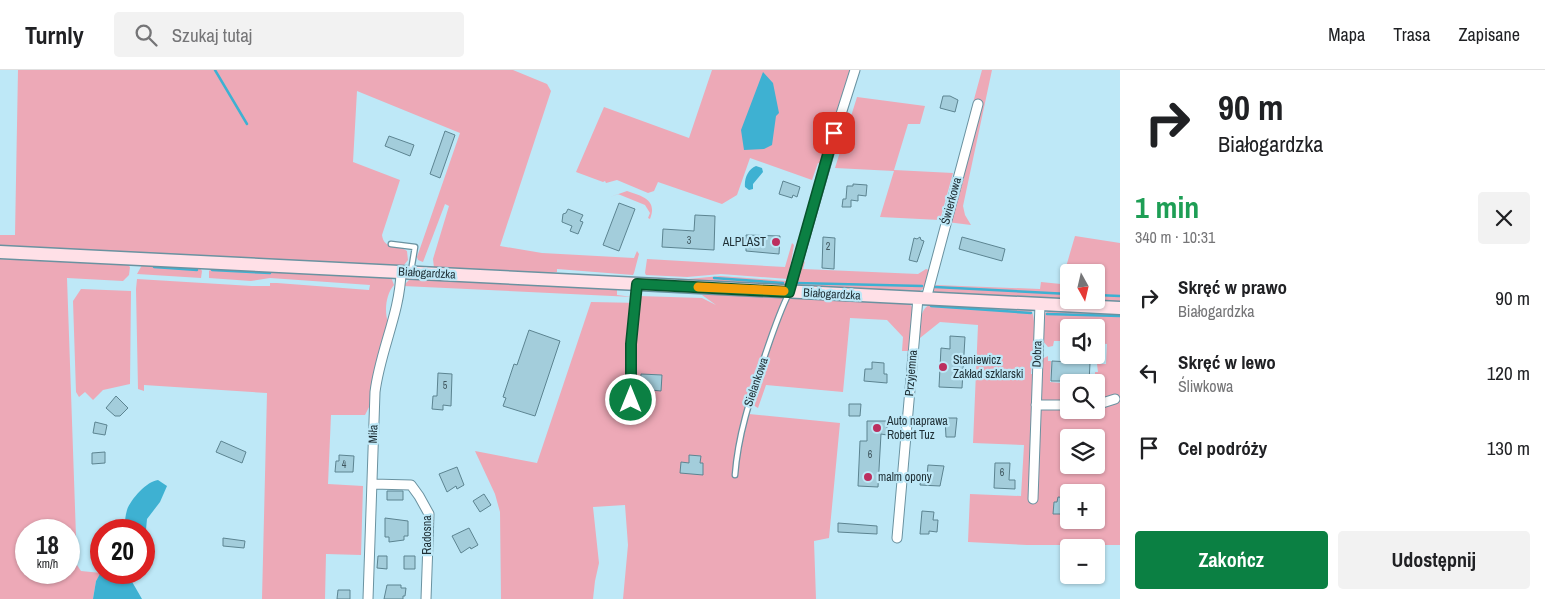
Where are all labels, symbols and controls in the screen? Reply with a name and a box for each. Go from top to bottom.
search box [114,12,464,57]
text: Turnly [25,19,84,51]
icon: search [132,21,160,49]
text: Szukaj tutaj [172,22,252,48]
text: Mapa [1328,22,1365,47]
text: Trasa [1393,22,1430,47]
text: Zapisane [1458,22,1520,47]
text: 90 m [1218,84,1283,131]
icon: right [1135,90,1200,155]
pin [813,112,855,154]
icon: arrive [820,119,848,147]
text: Białogardzka [1218,129,1323,159]
street label: Świerkowa [937,175,965,226]
text: 1 min [1135,187,1199,227]
button: close [1478,192,1530,244]
text: 340 m · 10:31 [1135,226,1215,248]
house number: 3 [687,234,692,247]
place label: ALPLAST [722,234,766,250]
marker: ALPLAST [770,236,782,248]
house number: 2 [826,240,831,253]
street label: Białogardzka [398,264,457,283]
north arrow [1060,264,1105,309]
map controls [1060,264,1105,584]
text: Skręć w prawo [1178,274,1287,300]
icon: right [1135,284,1163,312]
street label: Białogardzka [803,285,862,304]
text: 90 m [1495,285,1530,311]
text: Białogardzka [1178,300,1255,322]
button: sound [1060,319,1105,364]
street label: Dobra [1029,340,1045,368]
street label: Przyjemna [901,349,921,397]
text: Skręć w lewo [1178,349,1276,375]
place label: Staniewicz Zakład szklarski [953,352,1024,382]
street label: Sielankowa [740,355,772,409]
icon: left [1135,359,1163,387]
text: 120 m [1487,360,1530,386]
marker: Staniewicz Zakład szklarski [937,361,949,373]
position arrow [604,373,656,425]
button: search [1060,374,1105,419]
text: Śliwkowa [1178,375,1233,397]
house number: 5 [443,379,448,392]
place label: Auto naprawa Robert Tuz [886,413,948,443]
marker: Auto naprawa Robert Tuz [871,422,883,434]
street label: Miła [365,424,381,444]
button: layers [1060,429,1105,474]
icon: arrive [1135,434,1163,462]
text: Cel podróży [1178,435,1267,461]
text: 130 m [1487,435,1530,461]
house number: 6 [868,448,873,461]
house number: 4 [342,458,347,471]
house number: 6 [1000,466,1005,479]
place label: malm opony [878,469,932,485]
marker: malm opony [862,471,874,483]
button: + [1060,484,1105,529]
street label: Radosna [419,515,435,555]
speed limit sign: 20 [90,519,155,584]
text: 18 [36,528,59,562]
button: Zakończ [1135,531,1328,589]
button: Udostępnij [1338,531,1530,589]
button: − [1060,539,1105,584]
text: km/h [37,556,58,572]

